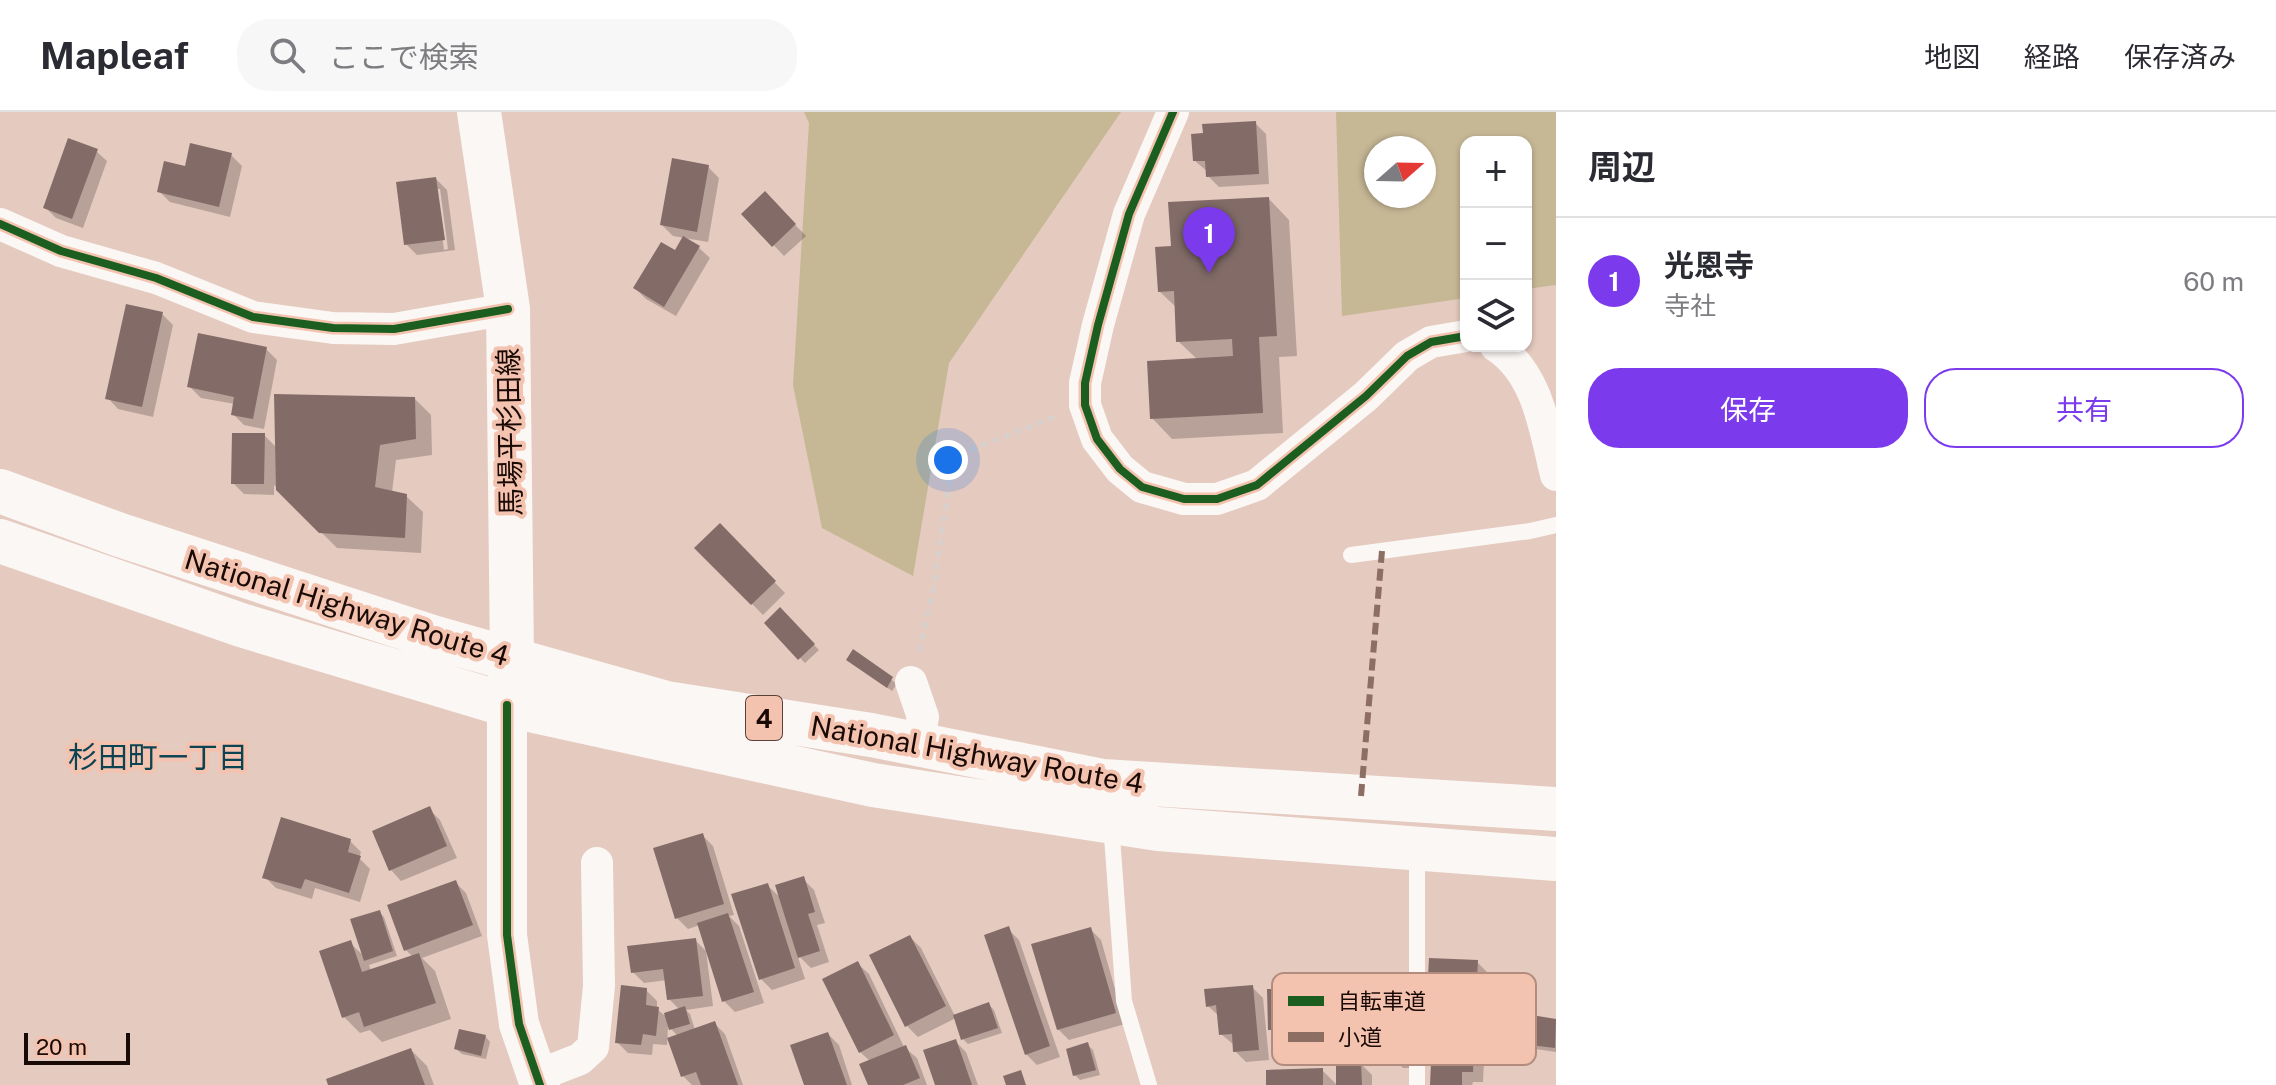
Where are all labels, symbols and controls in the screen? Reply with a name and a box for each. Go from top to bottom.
search box [237,19,797,91]
text: Mapleaf [40,33,189,78]
icon: search [265,33,309,77]
text: ここで検索 [329,39,479,75]
text: 地図 [1924,40,1980,73]
text: 経路 [2024,40,2080,73]
text: 保存済み [2124,40,2236,73]
north arrow [1364,136,1436,208]
map controls [1460,136,1532,352]
button: + [1460,136,1532,208]
text: 周辺 [1588,147,1656,187]
pin: 1 [1183,207,1235,273]
button: − [1460,208,1532,280]
text: 光恩寺 [1664,247,1754,283]
text: 1 [1608,266,1620,297]
text: 60 m [2183,266,2244,297]
button: layers [1460,280,1532,352]
text: 寺社 [1664,290,1716,321]
street label: 馬場平杉田線 [491,348,527,516]
button: 保存 [1588,368,1908,448]
button: 共有 [1924,368,2244,448]
your location [928,440,968,480]
street label: National Highway Route 4 [181,542,513,672]
road number: 4 [746,696,782,740]
street label: National Highway Route 4 [808,708,1146,800]
district label: 杉田町一丁目 [68,739,248,775]
legend [1272,973,1536,1065]
text: 自転車道 [1338,988,1426,1014]
text: 小道 [1338,1024,1382,1050]
scale bar [24,1029,130,1065]
text: 20 m [36,1034,87,1060]

